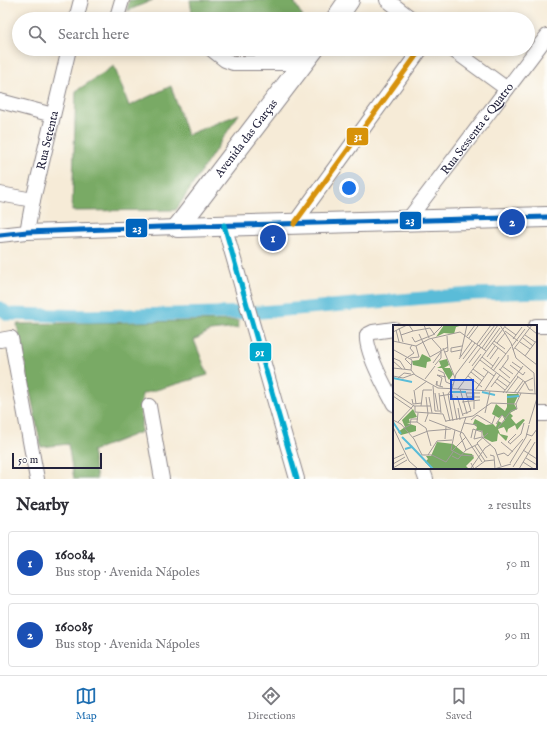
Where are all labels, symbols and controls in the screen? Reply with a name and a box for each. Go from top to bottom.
search box [12,12,535,56]
icon: search [26,23,48,45]
text: Search here [58,25,129,44]
street label: Rua Sessenta e Quatro [437,79,517,177]
street label: Avenida das Garças [211,96,281,181]
street label: Rua Setenta [33,108,62,171]
line badge: 31 [346,127,369,146]
text: 31 [354,130,362,144]
your location [339,178,359,198]
pin: 2 [499,207,525,237]
line badge: 23 [399,211,422,230]
text: 23 [405,214,415,228]
line badge: 23 [125,218,148,238]
text: 23 [132,222,142,236]
pin: 1 [260,223,286,253]
inset map [393,325,537,469]
line badge: 91 [249,342,272,362]
text: 91 [255,346,264,360]
scale bar [12,451,102,470]
text: 50 m [18,453,38,467]
text: Nearby [16,495,69,516]
text: 2 results [487,497,531,514]
text: 160084 [55,545,95,564]
text: 1 [28,555,32,572]
text: 50 m [506,555,530,572]
text: Bus stop · Avenida Nápoles [55,564,200,581]
text: 160085 [55,617,93,636]
text: 2 [27,627,33,644]
text: 90 m [505,627,530,644]
text: Bus stop · Avenida Nápoles [55,636,200,653]
tab: Map [75,685,97,723]
tab: Directions [248,685,295,723]
tab: Saved [446,685,472,723]

